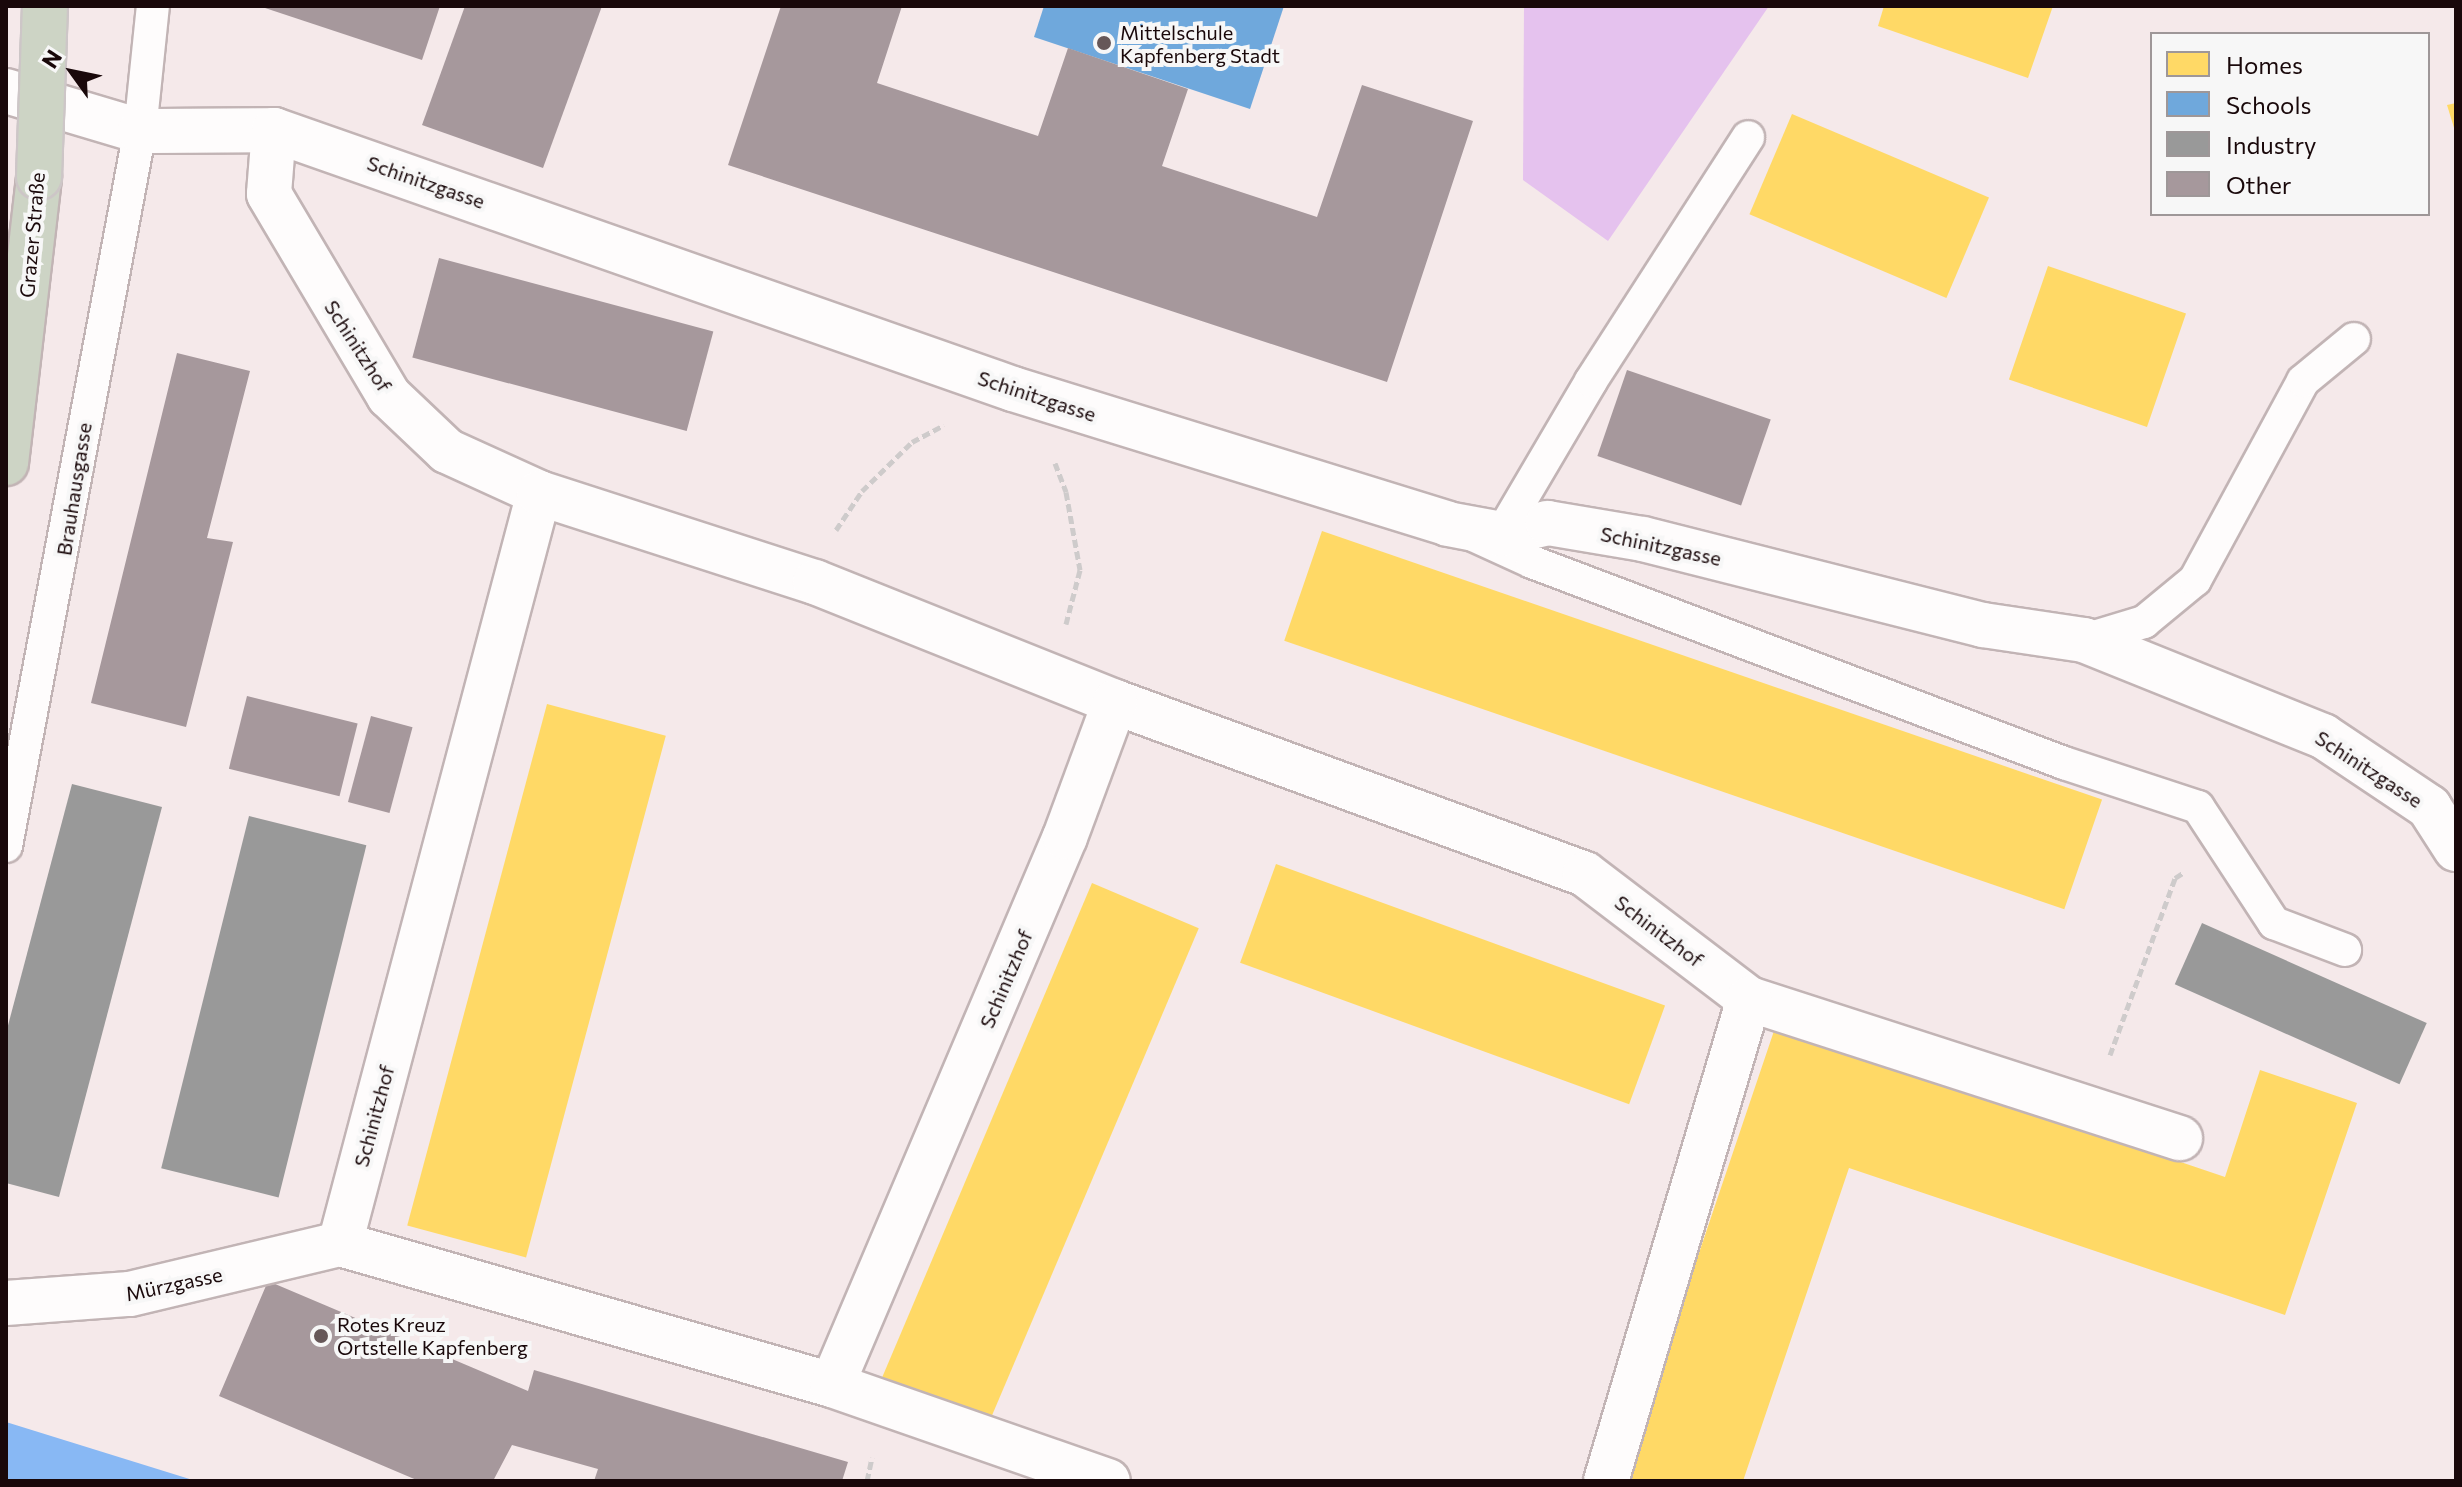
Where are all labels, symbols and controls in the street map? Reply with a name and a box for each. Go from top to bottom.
place label: Mittelschule Kapfenberg Stadt [1120,20,1280,67]
north arrow [32,32,112,112]
legend [2150,32,2430,216]
marker: Mittelschule Kapfenberg Stadt [1095,34,1113,52]
text: N [36,44,67,73]
text: Homes [2226,50,2303,79]
text: Schools [2226,90,2311,119]
text: Industry [2226,130,2316,159]
street label: Schinitzgasse [364,151,488,213]
text: Other [2226,170,2291,199]
street label: Grazer Straße [15,171,49,299]
street label: Schinitzhof [320,296,396,396]
street label: Schinitzgasse [975,366,1099,426]
street label: Brauhausgasse [52,421,96,557]
street label: Schinitzgasse [1598,521,1724,571]
street label: Schinitzgasse [2311,725,2427,813]
street label: Schinitzhof [1610,890,1708,972]
street label: Schinitzhof [975,926,1037,1032]
street label: Schinitzhof [349,1063,399,1169]
street label: Mürzgasse [124,1262,224,1306]
place label: Rotes Kreuz Ortstelle Kapfenberg [337,1312,528,1359]
marker: Rotes Kreuz Ortstelle Kapfenberg [312,1327,330,1345]

